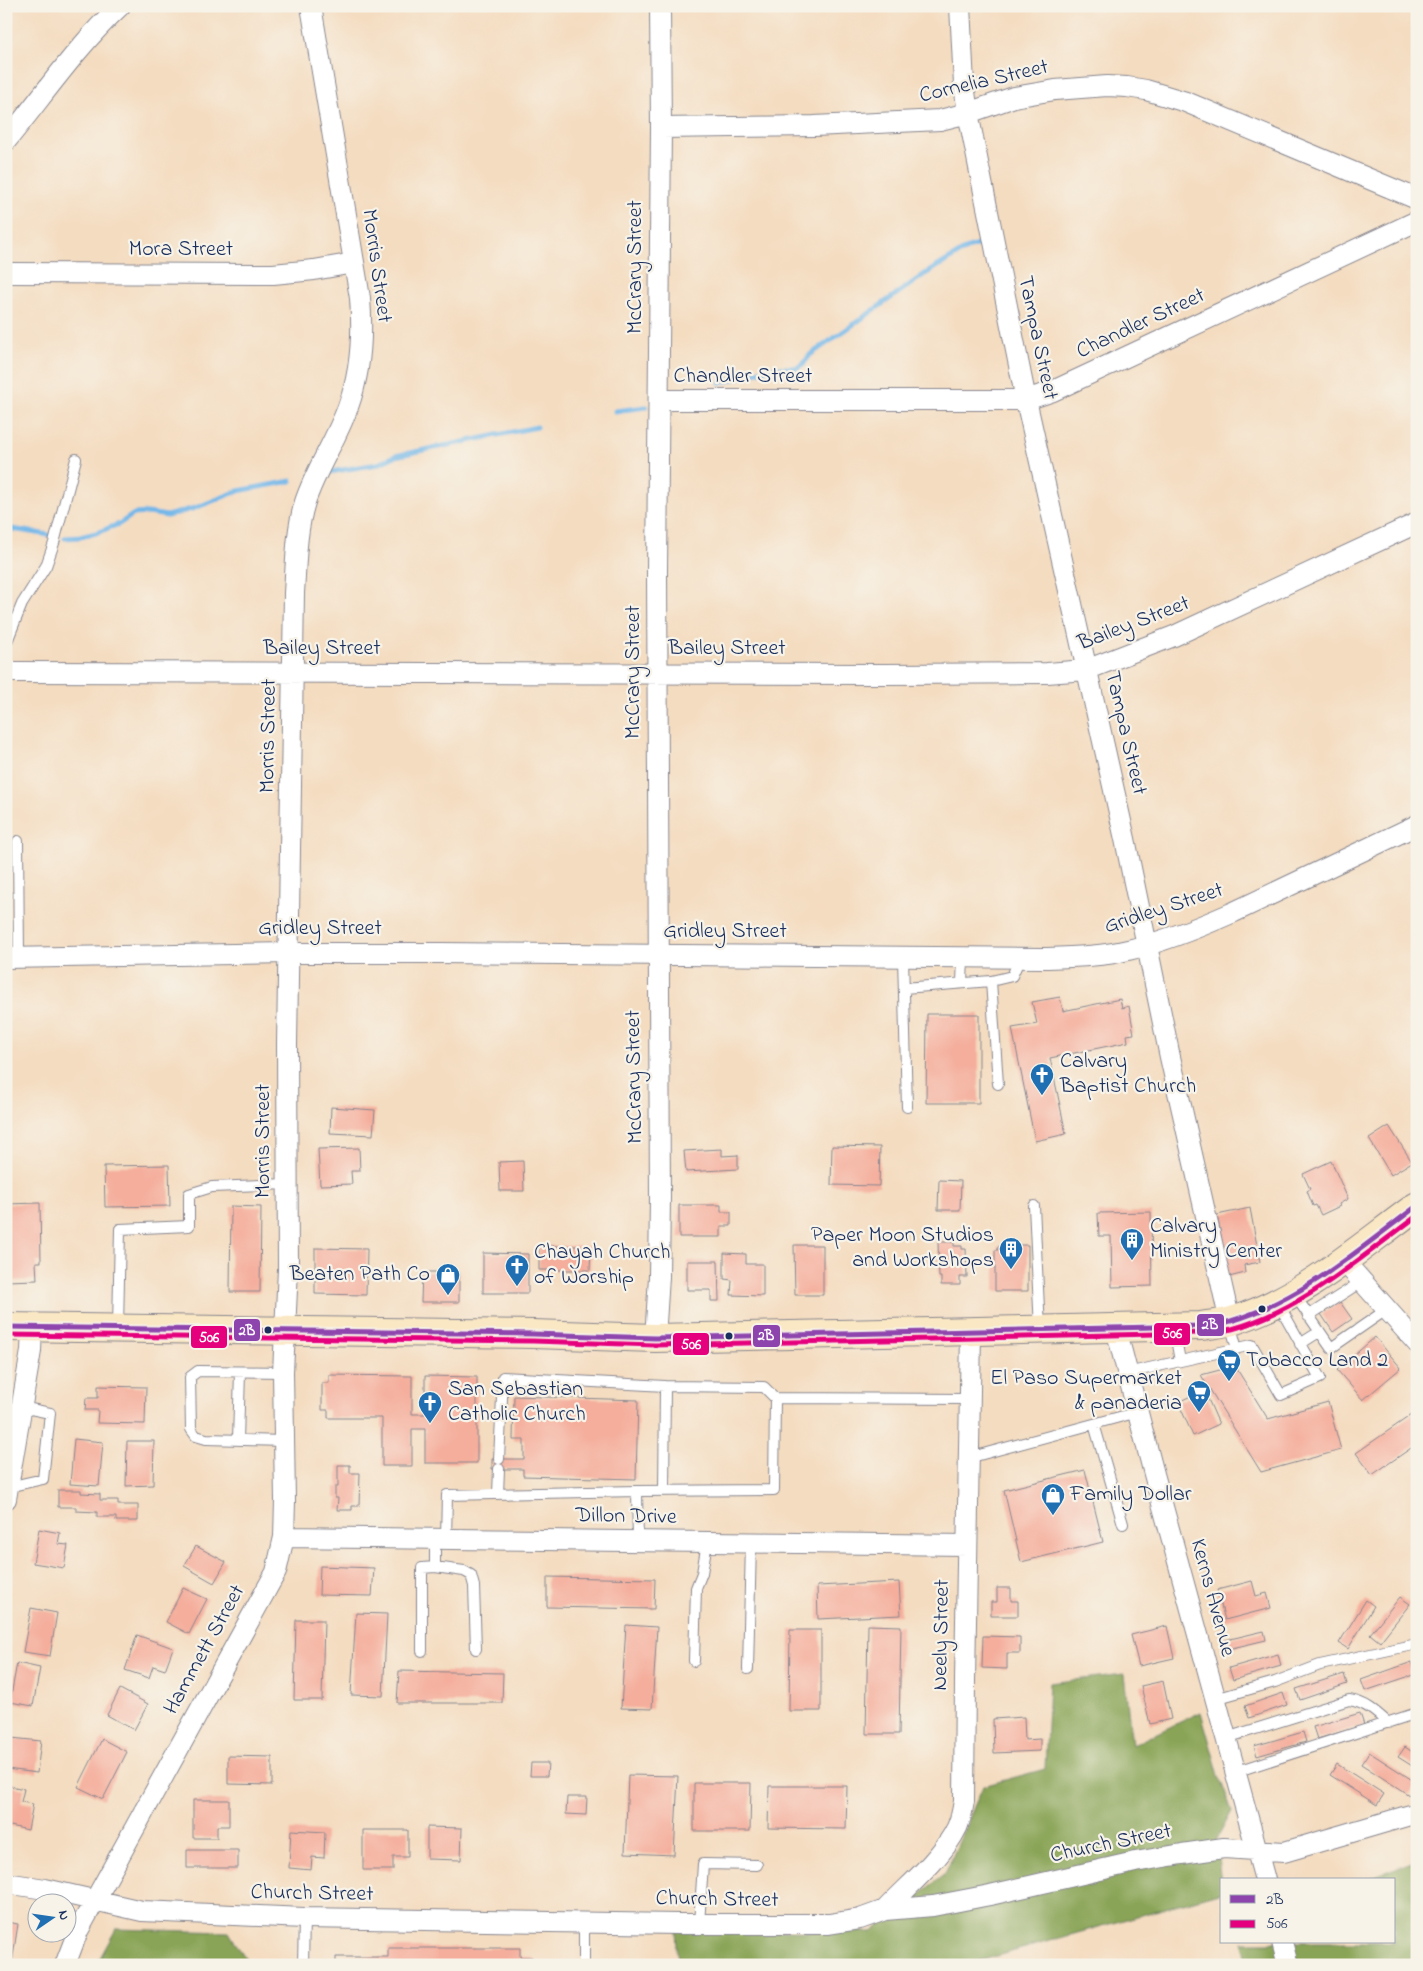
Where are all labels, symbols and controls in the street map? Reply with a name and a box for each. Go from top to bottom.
street label: Cornelia Street [916,51,1052,112]
street label: McCrary Street [620,199,653,334]
street label: Morris Street [352,207,400,326]
street label: Mora Street [129,234,234,266]
street label: Tampa Street [1008,273,1066,404]
street label: Chandler Street [1071,280,1211,368]
street label: Chandler Street [674,361,813,393]
street label: Bailey Street [1073,588,1195,661]
street label: McCrary Street [618,604,651,739]
street label: Bailey Street [262,633,381,666]
street label: Bailey Street [667,633,786,666]
street label: Tampa Street [1095,668,1155,799]
street label: Morris Street [252,678,286,794]
street label: Gridley Street [1100,874,1229,944]
street label: Gridley Street [258,913,382,946]
street label: Gridley Street [663,916,787,949]
street label: McCrary Street [618,1009,653,1144]
place label: Calvary Baptist Church [1059,1046,1196,1103]
church icon: Calvary Baptist Church [1029,1062,1055,1096]
street label: Morris Street [248,1083,280,1198]
place label: Calvary Ministry Center [1150,1211,1282,1269]
place label: Paper Moon Studios and Workshops [811,1220,994,1277]
building icon: Calvary Ministry Center [1119,1227,1145,1261]
building icon: Paper Moon Studios and Workshops [998,1236,1024,1270]
place label: Chayah Church of Worship [534,1237,671,1294]
church icon: Chayah Church of Worship [504,1253,530,1287]
place label: Beaten Path Co [289,1259,430,1291]
shop icon: Beaten Path Co [435,1262,461,1296]
unlabelled marker [1257,1304,1267,1314]
line badge: 2B [1196,1313,1225,1337]
text: 2B [1201,1315,1219,1336]
line badge: 2B [233,1318,261,1342]
text: 2B [238,1321,256,1342]
line badge: 506 [1153,1322,1191,1346]
line badge: 2B [752,1324,781,1348]
text: 506 [1162,1324,1183,1345]
line badge: 506 [190,1325,228,1349]
unlabelled marker [263,1325,273,1335]
text: 2B [757,1326,775,1347]
text: 506 [199,1328,220,1349]
unlabelled marker [724,1331,734,1341]
line badge: 506 [672,1332,710,1356]
text: 506 [681,1335,702,1356]
place label: Tobacco Land 2 [1246,1345,1388,1377]
supermarket icon: Tobacco Land 2 [1216,1348,1242,1382]
place label: El Paso Supermarket & panaderia [990,1363,1183,1420]
place label: San Sebastian Catholic Church [448,1374,586,1431]
supermarket icon: El Paso Supermarket & panaderia [1186,1379,1212,1413]
church icon: San Sebastian Catholic Church [417,1390,443,1424]
place label: Family Dollar [1069,1479,1192,1512]
shop icon: Family Dollar [1040,1482,1066,1516]
street label: Dillon Drive [574,1500,677,1534]
street label: Kerns Avenue [1181,1536,1243,1661]
street label: Neely Street [925,1578,960,1691]
street label: Hammett Street [156,1579,254,1721]
street label: Church Street [1048,1815,1175,1872]
street label: Church Street [250,1877,374,1911]
legend [1220,1878,1396,1944]
street label: Church Street [655,1883,779,1917]
text: 2B [1266,1889,1284,1911]
north arrow [28,1894,78,1944]
text: N [52,1908,74,1922]
text: 506 [1266,1913,1288,1935]

